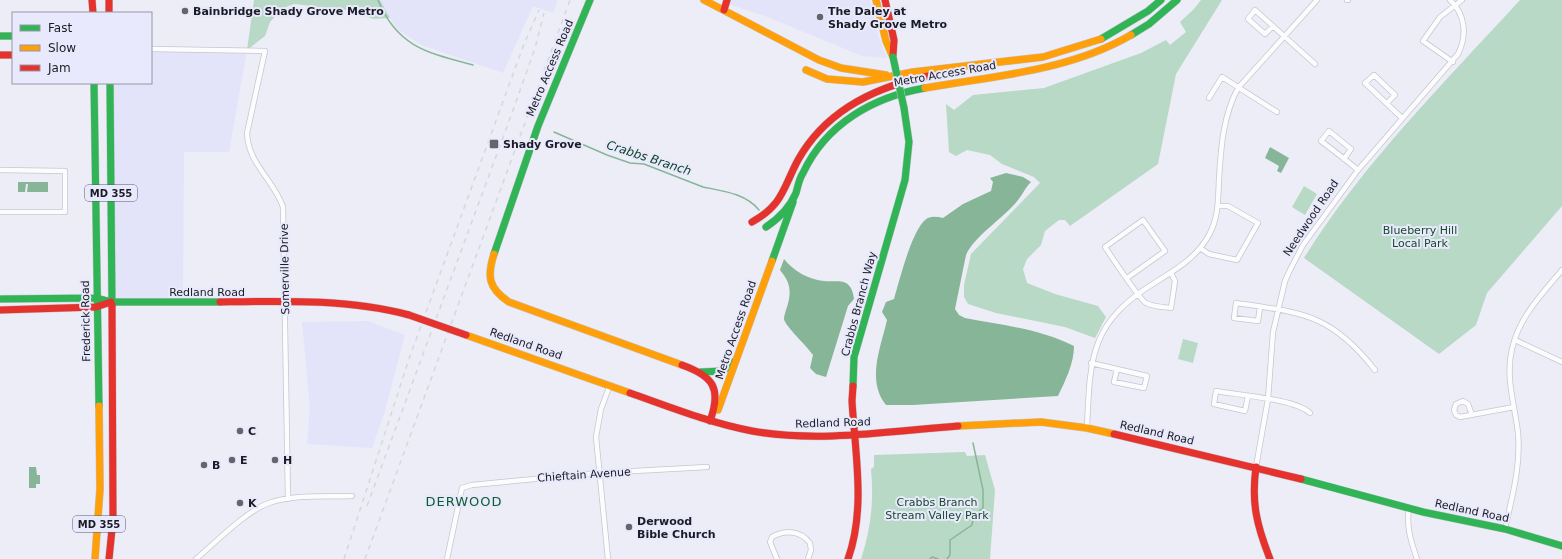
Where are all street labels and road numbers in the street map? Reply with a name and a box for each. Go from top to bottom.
street label: Metro Access Road [524,18,576,118]
street label: Metro Access Road [893,59,997,89]
street label: Needwood Road [1281,177,1341,259]
road number: MD 355 [85,185,137,201]
street label: Somerville Drive [278,223,292,315]
street label: Crabbs Branch Way [839,250,879,358]
street label: Metro Access Road [713,279,759,381]
street label: Frederick Road [79,280,93,362]
street label: Redland Road [169,286,245,299]
street label: Redland Road [488,326,564,362]
street label: Redland Road [795,415,871,431]
street label: Redland Road [1119,418,1195,448]
street label: Chieftain Avenue [537,465,631,485]
street label: Redland Road [1434,497,1510,525]
road number: MD 355 [73,516,125,532]

